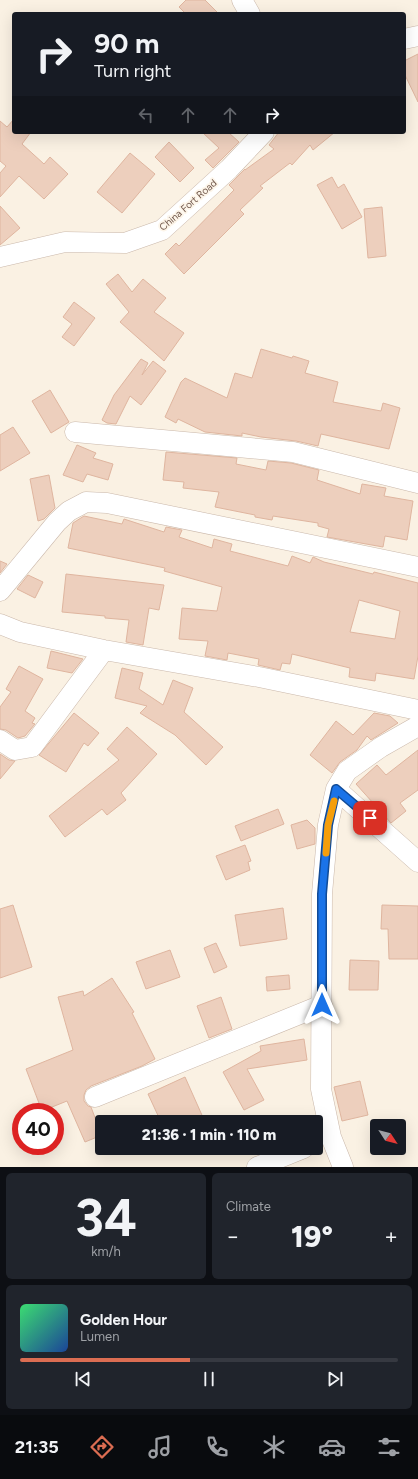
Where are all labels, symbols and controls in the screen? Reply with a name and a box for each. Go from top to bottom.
text: 90 m [94,26,159,60]
icon: right [28,28,80,80]
text: Turn right [94,60,171,82]
icon: left [135,104,157,126]
icon: ahead [177,104,199,126]
icon: ahead [219,104,241,126]
icon: right [261,104,283,126]
street label: China Fort Road [157,176,220,234]
pin [353,801,387,835]
icon: arrive [359,807,381,829]
position arrow [301,984,343,1026]
speed limit sign: 40 [12,1103,64,1155]
north arrow [370,1119,406,1155]
map controls [370,1119,406,1155]
text: 21:36 · 1 min · 110 m [142,1126,276,1144]
text: 34 [75,1187,137,1249]
text: Climate [226,1199,271,1214]
text: 19° [291,1218,333,1255]
text: − [226,1223,240,1250]
text: + [384,1223,398,1250]
text: km/h [91,1244,121,1259]
text: Golden Hour [80,1311,167,1329]
text: Lumen [80,1329,119,1344]
icon: previous [72,1368,94,1390]
icon: pause [198,1368,220,1390]
icon: next [324,1368,346,1390]
icon: directions [88,1433,116,1461]
icon: music [146,1433,174,1461]
icon: phone [203,1433,231,1461]
icon: climate [260,1433,288,1461]
icon: car [318,1433,346,1461]
icon: filters [375,1433,403,1461]
text: 21:35 [15,1436,59,1458]

